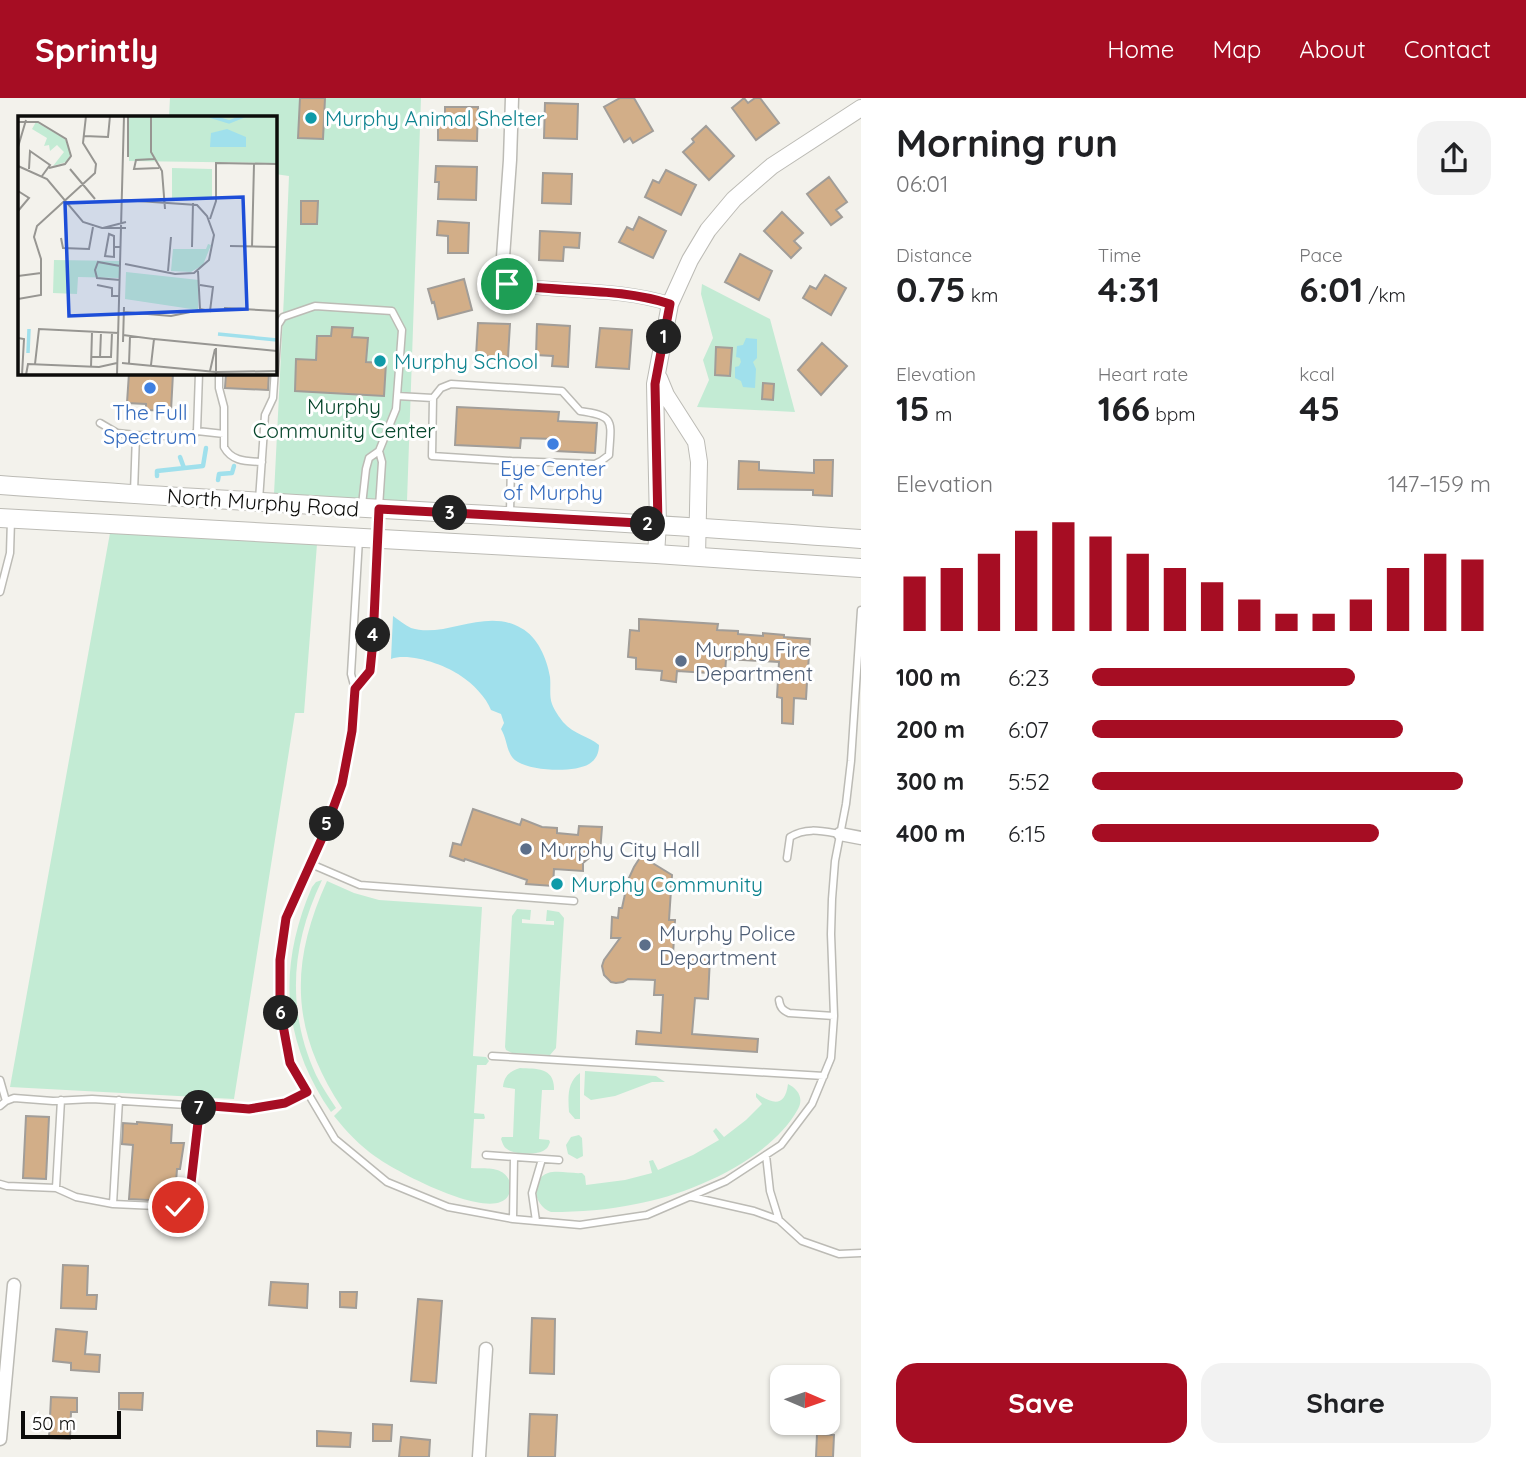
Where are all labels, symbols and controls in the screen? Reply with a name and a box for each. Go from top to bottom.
text: Sprintly [35,29,159,70]
text: Home [1107,34,1174,64]
text: Map [1212,34,1261,64]
text: About [1299,34,1366,64]
text: Contact [1404,34,1491,64]
place label: Murphy Animal Shelter [325,105,545,131]
marker: Murphy Animal Shelter [303,110,319,126]
inset map [18,116,276,374]
text: Morning run [896,119,1118,167]
button: share [1417,121,1491,195]
text: 06:01 [896,169,949,198]
text: Distance [896,243,972,267]
text: Time [1098,243,1141,267]
text: Pace [1299,243,1343,267]
pin [477,254,537,314]
icon: arrive [488,265,526,303]
text: 0.75 [896,267,966,311]
text: 4:31 [1098,267,1160,311]
text: 6:01 [1299,267,1363,311]
text: km [966,283,998,307]
text: /km [1363,283,1406,307]
pin: 1 [646,320,682,354]
text: 1 [660,324,667,348]
place label: Murphy School [394,348,538,374]
marker: Murphy School [372,353,388,369]
text: Elevation [896,362,976,386]
text: Heart rate [1098,362,1188,386]
text: kcal [1299,362,1335,386]
marker: The Full Spectrum [142,380,158,396]
text: 15 [896,386,930,430]
text: 166 [1098,386,1150,430]
text: 45 [1299,386,1340,430]
park label: Murphy Community Center [253,393,435,443]
place label: The Full Spectrum [103,399,197,449]
text: m [930,402,952,426]
text: bpm [1150,402,1196,426]
marker: Eye Center of Murphy [545,436,561,452]
place label: Eye Center of Murphy [500,455,606,505]
text: Elevation [896,469,993,498]
text: 147–159 m [1388,469,1491,498]
street label: North Murphy Road [166,482,360,522]
pin: 3 [433,496,468,530]
text: 3 [444,500,455,524]
pin: 2 [630,506,666,542]
text: 2 [642,511,653,535]
pin: 4 [356,618,390,652]
text: 4 [367,622,378,646]
place label: Murphy Fire Department [695,636,813,686]
marker: Murphy Fire Department [673,653,689,669]
text: 100 m [896,663,961,692]
text: 6:23 [1008,663,1049,692]
text: 200 m [896,715,965,744]
text: 6:07 [1008,715,1049,744]
text: 300 m [896,767,964,796]
text: 5:52 [1008,767,1050,796]
pin: 5 [310,806,344,842]
text: 5 [321,811,332,835]
text: 400 m [896,819,965,848]
text: 6:15 [1008,819,1046,848]
place label: Murphy City Hall [540,836,700,862]
marker: Murphy City Hall [518,841,534,857]
place label: Murphy Community [571,871,763,897]
marker: Murphy Community [549,876,565,892]
place label: Murphy Police Department [659,920,796,970]
marker: Murphy Police Department [637,937,653,953]
pin: 6 [264,996,298,1030]
text: 6 [275,1000,286,1024]
pin: 7 [182,1090,216,1126]
text: 7 [193,1095,204,1119]
pin [148,1177,208,1237]
icon: check [159,1188,197,1226]
button: Save [896,1363,1187,1443]
button: Share [1201,1363,1491,1443]
north arrow [770,1365,840,1435]
map controls [770,1365,840,1435]
scale bar [21,1408,121,1440]
text: 50 m [32,1411,76,1435]

